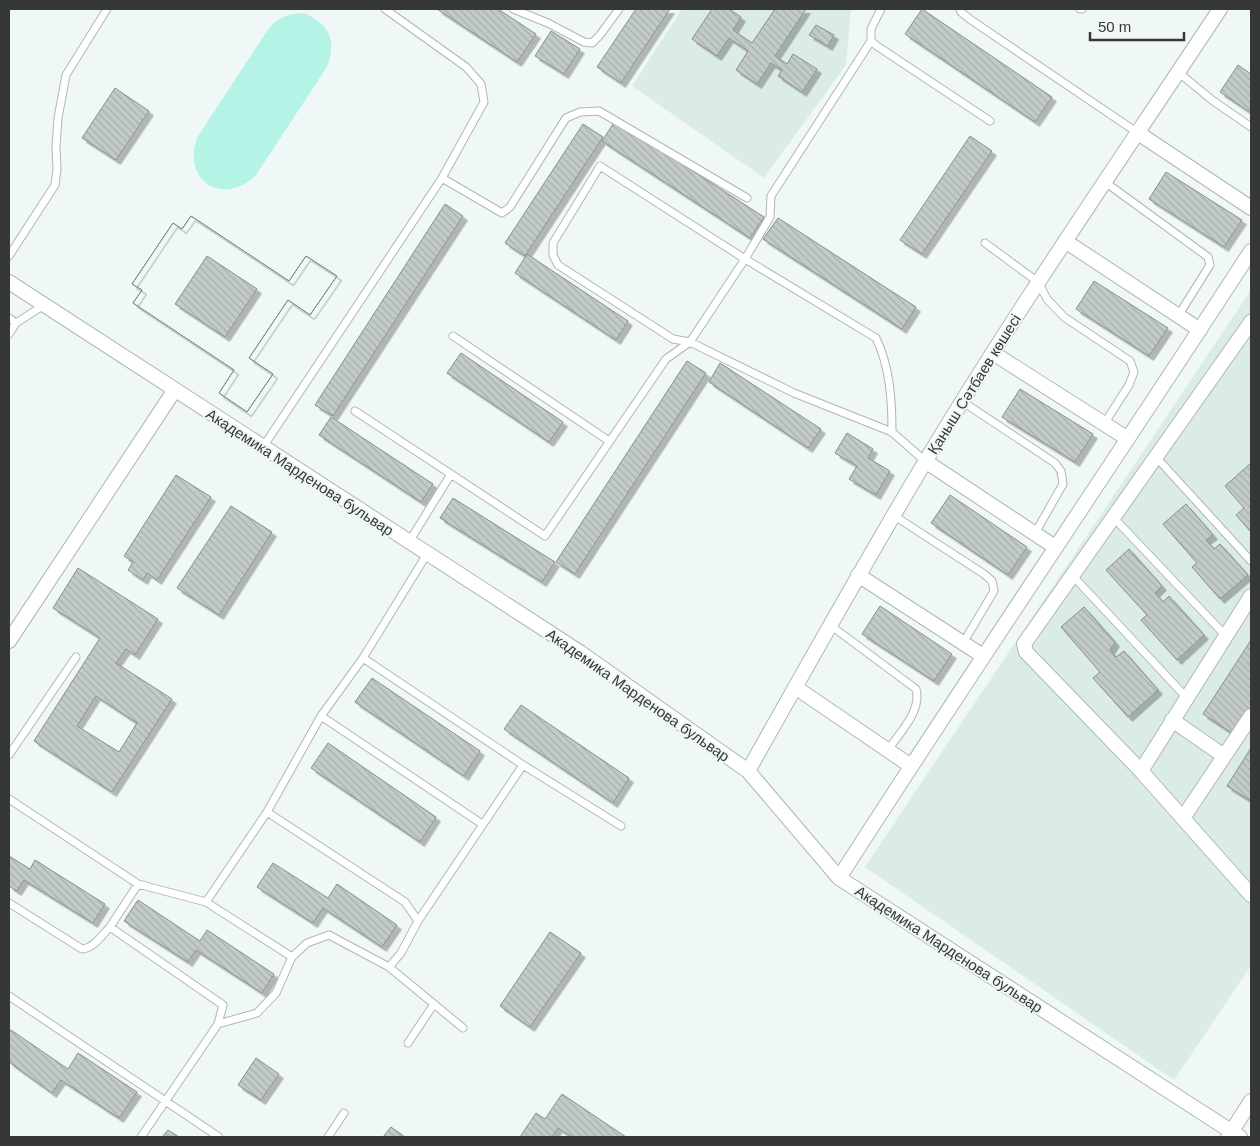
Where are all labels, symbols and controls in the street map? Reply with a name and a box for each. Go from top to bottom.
scale bar [1090,10,1184,42]
text: 50 m [1098,18,1131,35]
street label: Қаныш Сәтбаев көшесі [924,311,1024,457]
street label: Академика Марденова бульвар [203,405,397,539]
street label: Академика Марденова бульвар [543,625,733,765]
street label: Академика Марденова бульвар [852,882,1046,1016]

